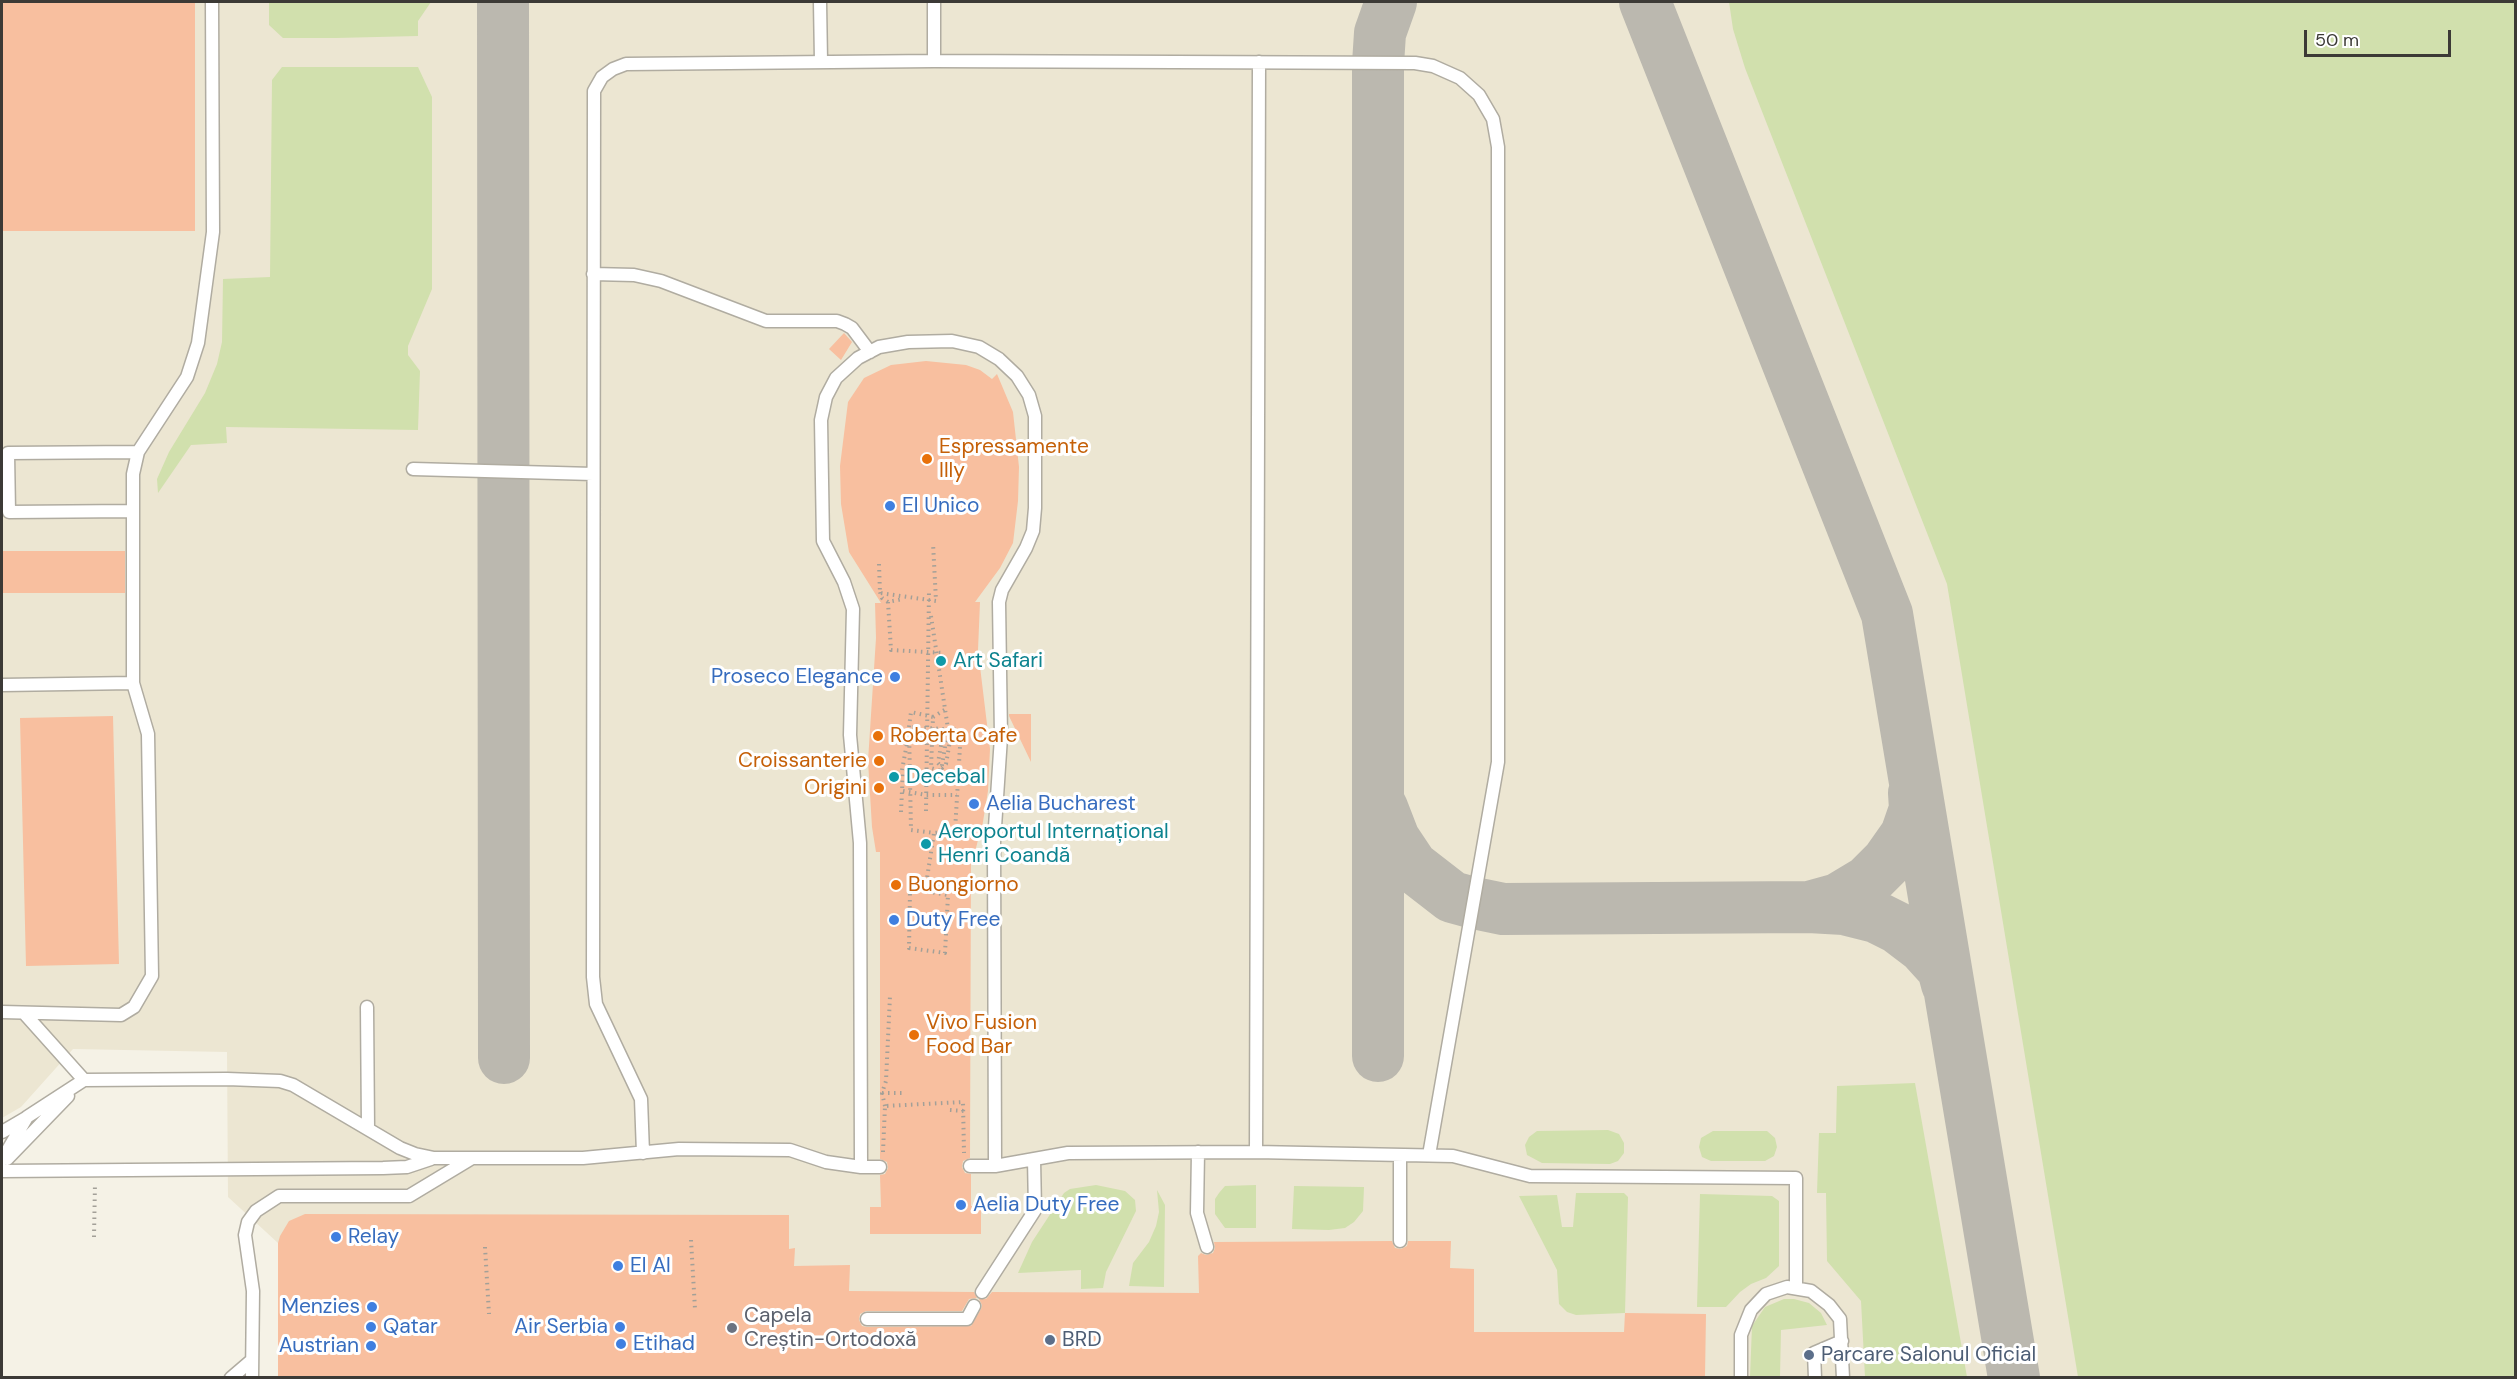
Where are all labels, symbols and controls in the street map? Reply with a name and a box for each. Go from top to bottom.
scale bar [2307,18,2454,56]
text: 50 m [2315,28,2359,52]
place label: Espressamente Illy [939,434,1089,484]
marker: Espressamente Illy [920,452,934,466]
place label: El Unico [902,493,979,519]
marker: El Unico [883,499,897,513]
place label: Art Safari [953,648,1043,674]
marker: Art Safari [934,654,948,668]
place label: Proseco Elegance [711,664,883,690]
marker: Proseco Elegance [888,670,902,684]
place label: Roberta Cafe [890,723,1018,749]
marker: Roberta Cafe [871,729,885,743]
place label: Croissanterie [738,748,867,774]
marker: Croissanterie [872,754,886,768]
place label: Decebal [906,764,986,790]
marker: Decebal [887,770,901,784]
place label: Origini [804,775,867,801]
marker: Origini [872,781,886,795]
place label: Aelia Bucharest [986,791,1136,817]
marker: Aelia Bucharest [967,797,981,811]
place label: Aeroportul Internațional Henri Coandă [938,819,1169,869]
marker: Aeroportul Internațional Henri Coandă [919,837,933,851]
place label: Buongiorno [908,872,1019,898]
marker: Buongiorno [889,878,903,892]
place label: Duty Free [906,907,1000,933]
marker: Duty Free [887,913,901,927]
place label: Vivo Fusion Food Bar [926,1010,1037,1060]
marker: Vivo Fusion Food Bar [907,1028,921,1042]
place label: Aelia Duty Free [973,1192,1119,1218]
marker: Aelia Duty Free [954,1198,968,1212]
place label: Relay [348,1224,399,1250]
marker: Relay [329,1230,343,1244]
place label: El Al [630,1253,671,1279]
marker: El Al [611,1259,625,1273]
place label: Menzies [281,1294,360,1320]
marker: Menzies [365,1300,379,1314]
place label: Capela Creștin-Ortodoxă [744,1303,916,1353]
place label: Qatar [383,1314,438,1340]
place label: Air Serbia [514,1314,608,1340]
marker: Qatar [364,1320,378,1334]
marker: Air Serbia [613,1320,627,1334]
marker: Capela Creștin-Ortodoxă [725,1321,739,1335]
place label: BRD [1062,1327,1102,1353]
place label: Etihad [633,1331,695,1357]
place label: Austrian [279,1333,359,1359]
marker: BRD [1043,1333,1057,1347]
marker: Etihad [614,1337,628,1351]
marker: Austrian [364,1339,378,1353]
place label: Parcare Salonul Oficial [1821,1342,2036,1368]
marker: Parcare Salonul Oficial [1802,1348,1816,1362]

